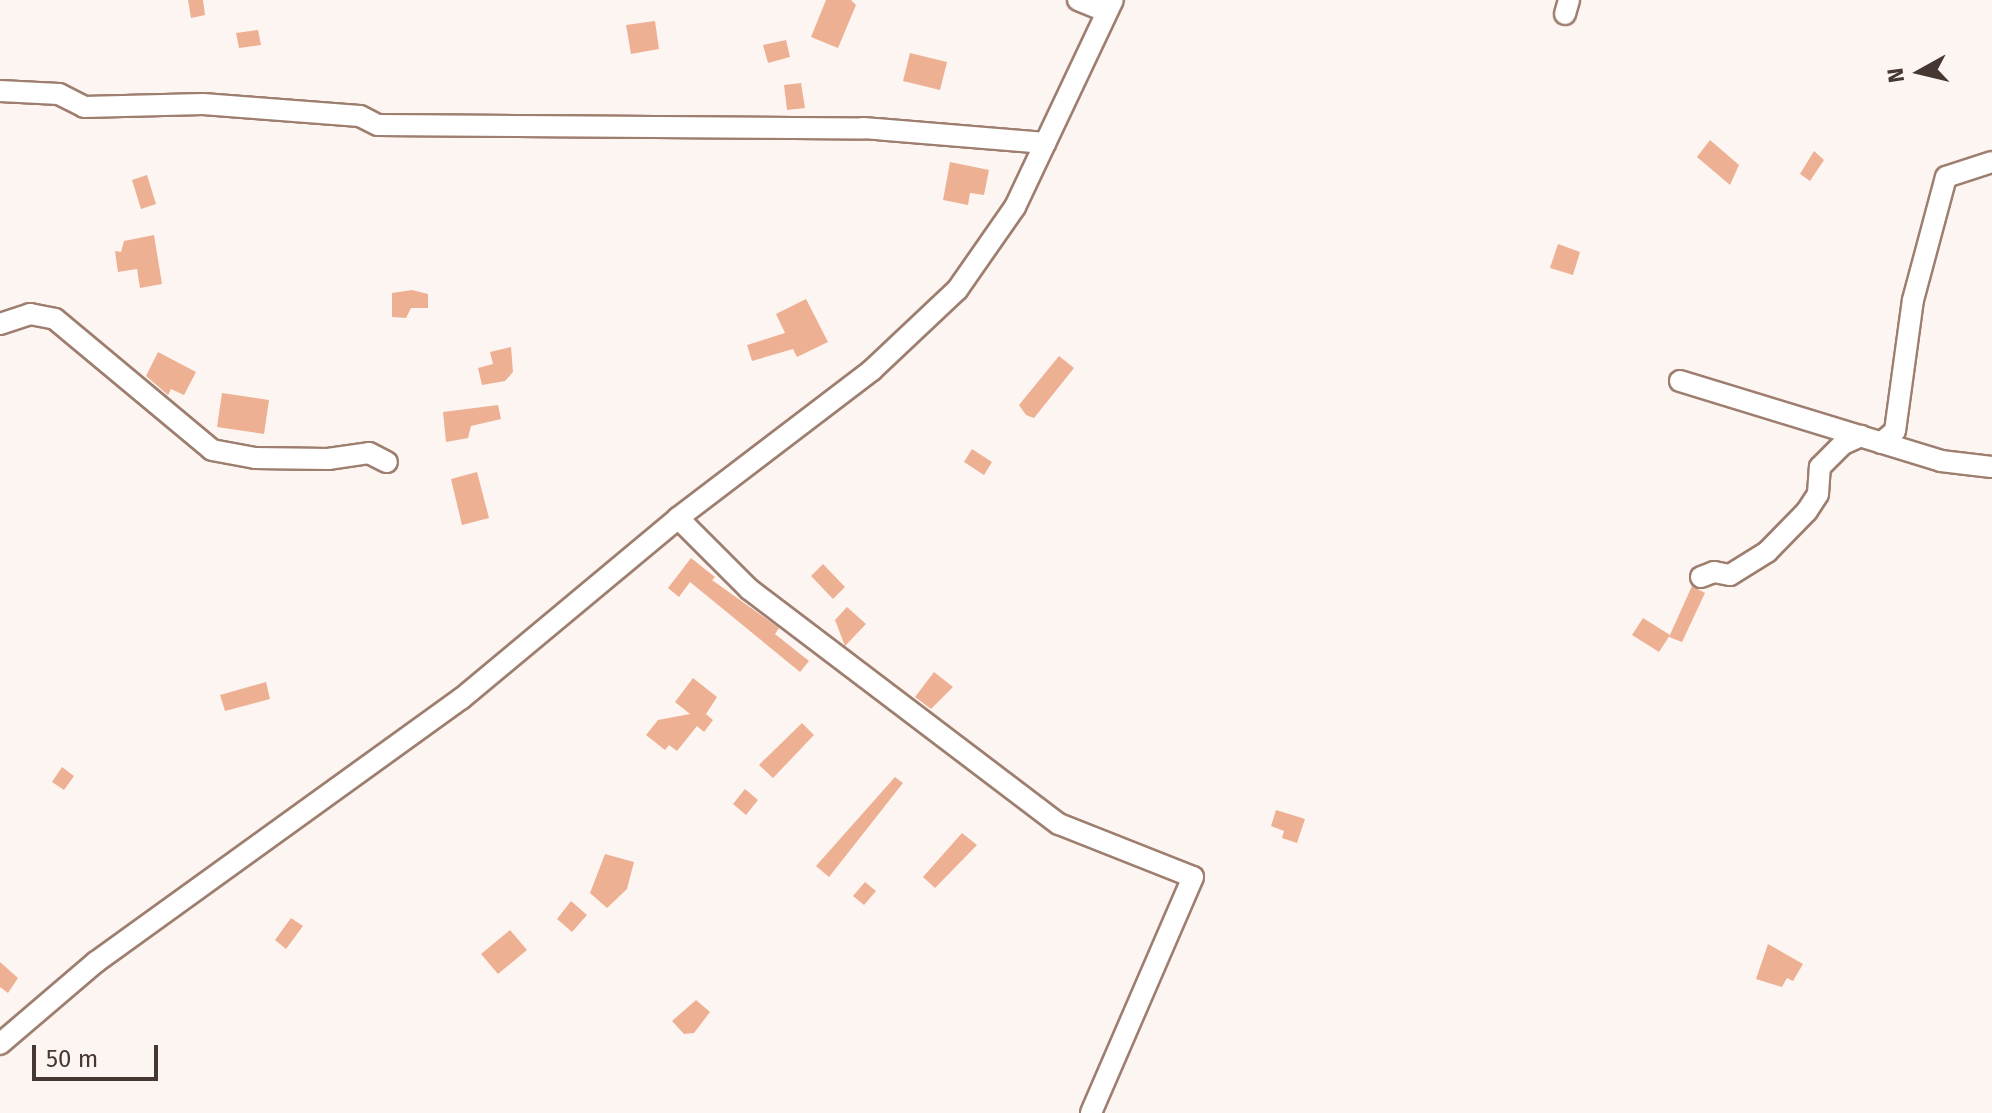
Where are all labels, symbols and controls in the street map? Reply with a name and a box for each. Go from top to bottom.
north arrow [1880,32,1960,112]
text: N [1881,66,1910,85]
scale bar [36,1029,162,1079]
text: 50 m [46,1045,98,1073]

